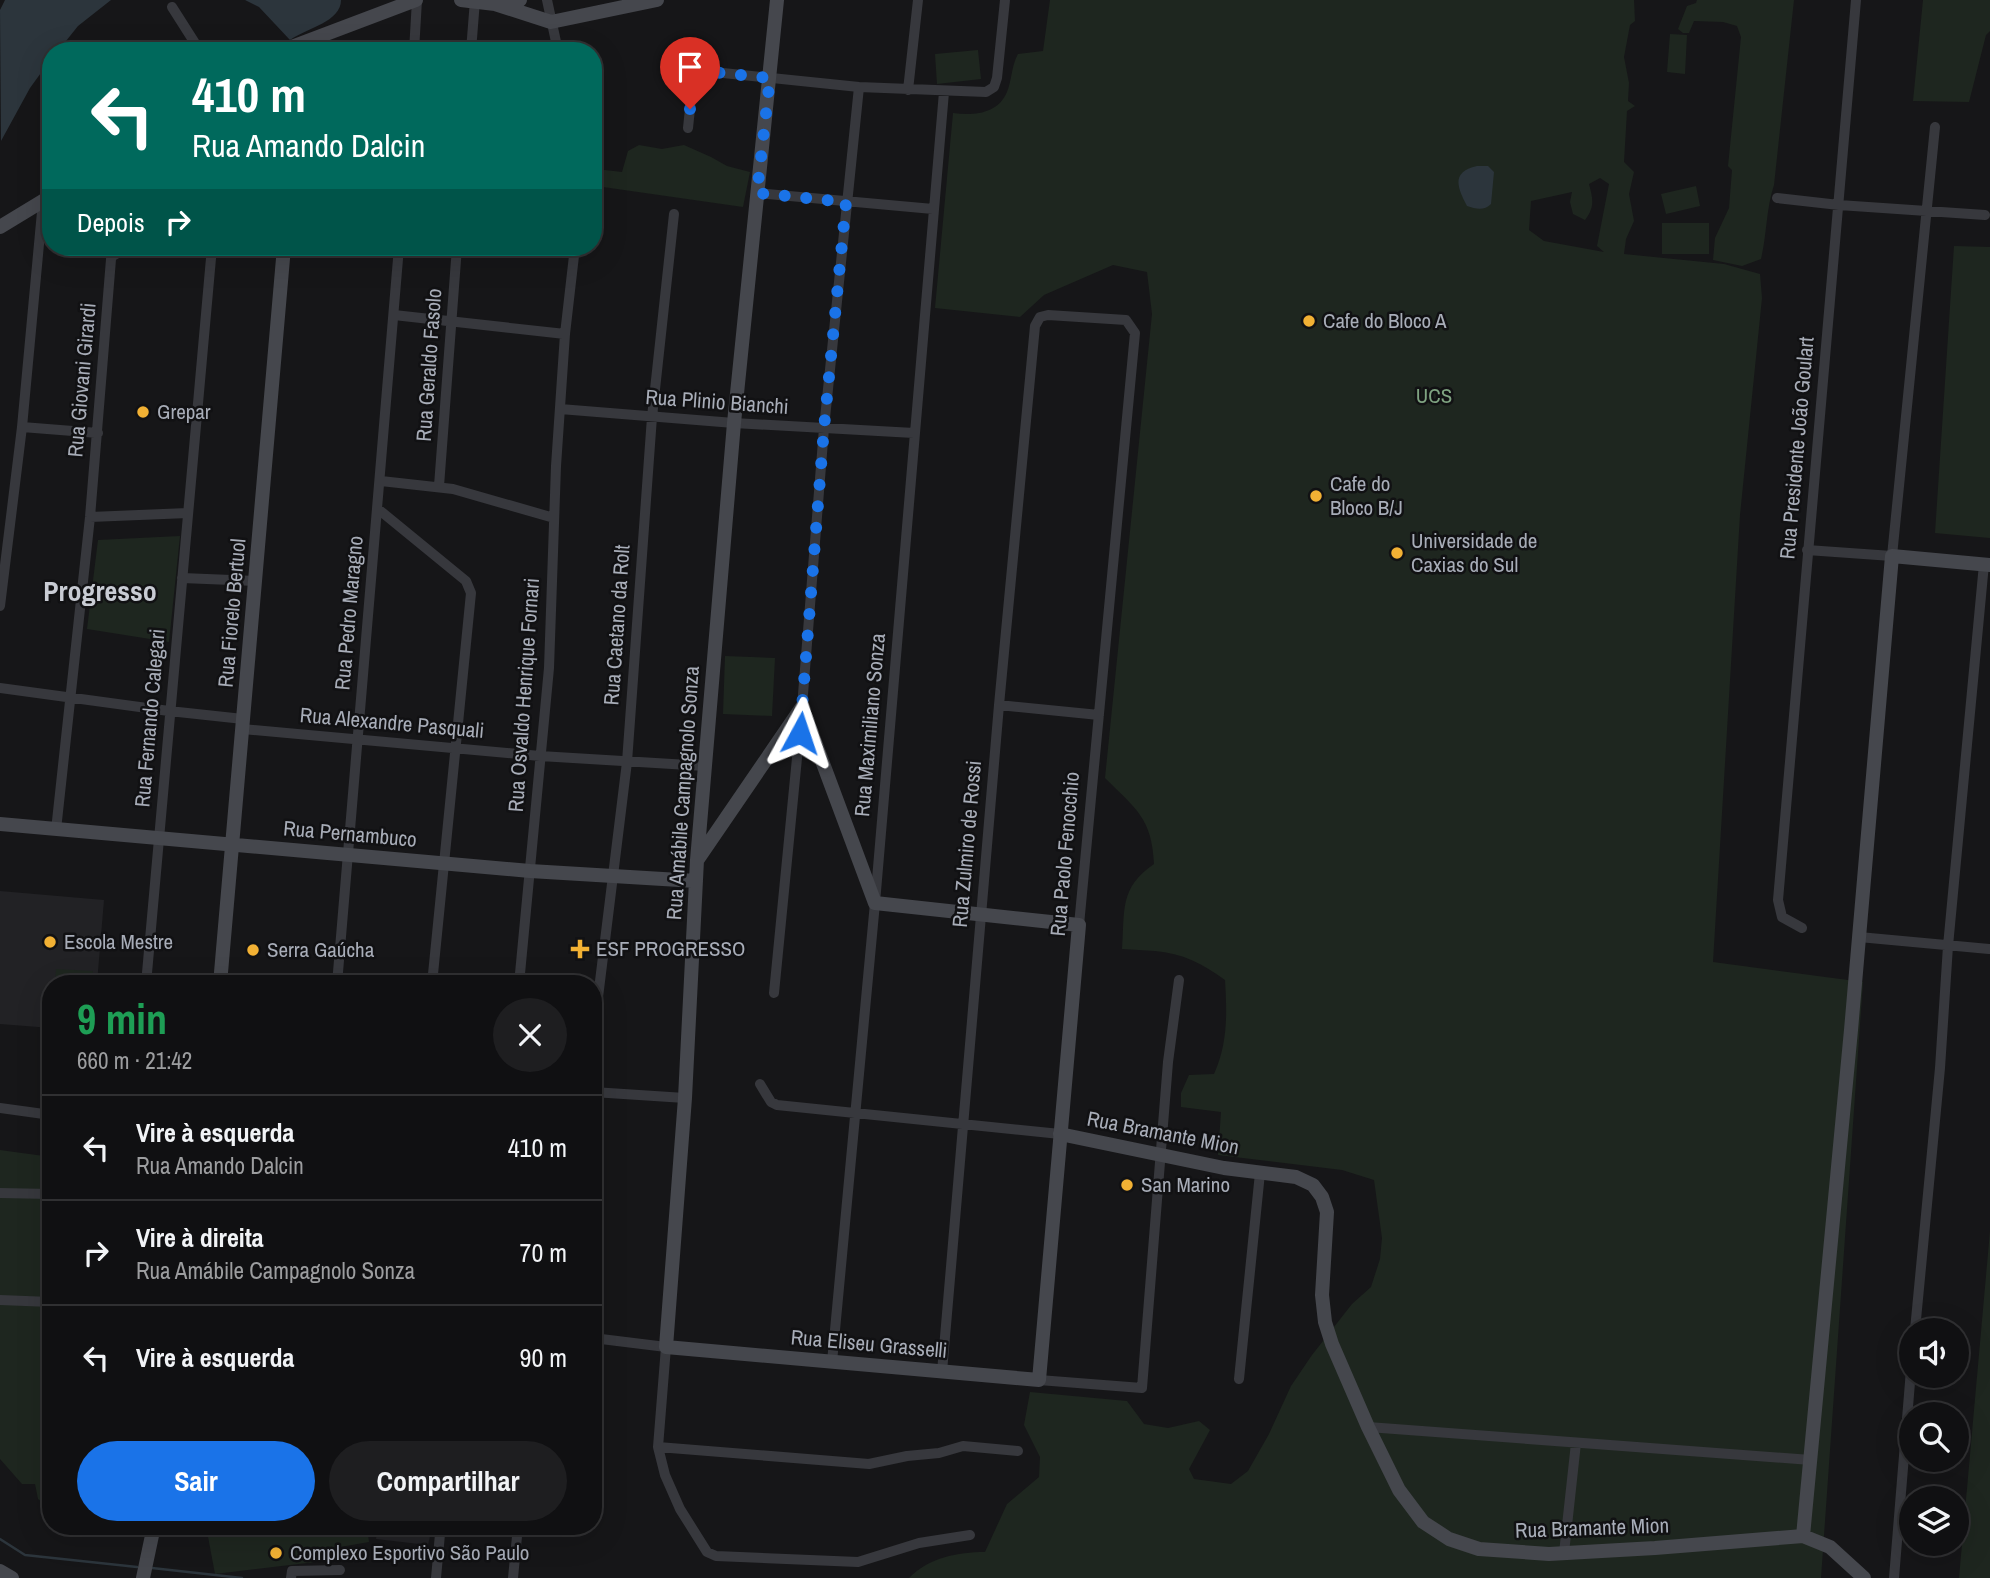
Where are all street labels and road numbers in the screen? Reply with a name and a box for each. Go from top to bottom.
street label: Rua Geraldo Fasolo [409,288,448,442]
street label: Rua Giovani Girardi [60,301,103,458]
street label: Rua Presidente João Goulart [1772,335,1821,560]
street label: Rua Plinio Bianchi [644,382,790,421]
street label: Rua Pedro Maragno [327,534,370,691]
street label: Rua Fiorelo Bertuol [211,537,252,689]
street label: Rua Caetano da Rolt [596,544,637,706]
street label: Rua Osvaldo Henrique Fornari [501,577,546,813]
street label: Rua Fernando Calegari [127,627,172,808]
street label: Rua Maximiliano Sonza [847,632,892,818]
street label: Rua Amábile Campagnolo Sonza [659,665,706,921]
street label: Rua Alexandre Pasquali [299,700,485,745]
street label: Rua Zulmiro de Rossi [945,759,988,929]
street label: Rua Paolo Fenocchio [1043,771,1086,937]
street label: Rua Pernambuco [282,813,418,854]
street label: Rua Bramante Mion [1085,1104,1242,1161]
street label: Rua Eliseu Grasselli [790,1322,948,1365]
street label: Rua Bramante Mion [1514,1510,1669,1545]

